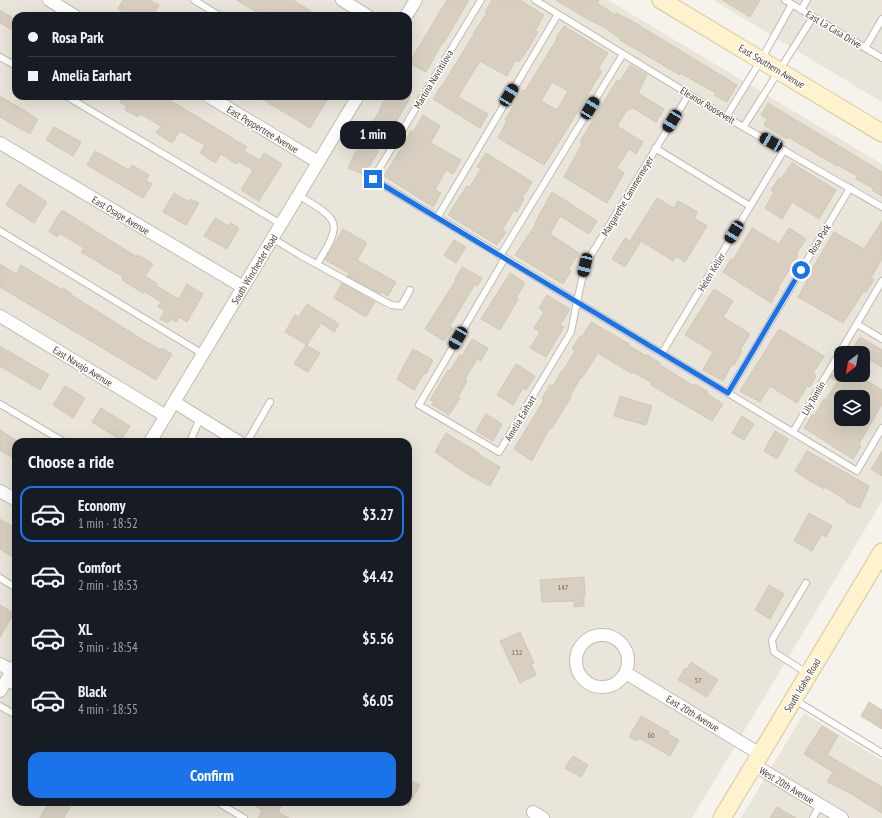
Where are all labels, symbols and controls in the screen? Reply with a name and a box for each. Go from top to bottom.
street label: East La Casa Drive [803,8,864,51]
text: Rosa Park [52,28,104,47]
street label: East Southern Avenue [736,42,807,91]
street label: Martina Navritilova [411,47,456,111]
text: Amelia Earhart [52,66,131,85]
car [498,82,520,108]
street label: Eleanor Roosevelt [678,84,738,127]
car [579,95,601,121]
street label: East Peppertree Avenue [224,103,301,156]
car [661,108,683,134]
callout: 1 min [340,121,406,149]
text: 1 min [360,126,386,143]
car [758,131,784,153]
street label: Margarethe Cammermeyer [598,154,657,239]
route end [364,170,382,188]
street label: East Osage Avenue [90,193,152,238]
car [723,219,745,245]
street label: Rosa Park [805,222,834,257]
street label: South Winchester Road [228,232,280,307]
street label: Helen Keller [695,250,728,294]
car [576,252,594,278]
route start [792,261,810,279]
car [447,325,469,351]
street label: East Navajo Avenue [50,343,115,389]
north arrow [834,346,870,382]
map controls [834,346,870,426]
street label: Lily Tomlin [799,379,828,418]
button: layers [834,390,870,426]
street label: Amelia Earhart [502,393,539,444]
text: Choose a ride [28,450,114,473]
icon: car [30,496,66,532]
text: Economy [78,496,126,515]
text: $3.27 [362,505,394,524]
text: 1 min · 18:52 [78,515,138,532]
icon: car [30,558,66,594]
text: Comfort [78,558,121,577]
text: $4.42 [362,567,394,586]
text: 2 min · 18:53 [78,577,138,594]
house number: 147 [558,582,569,592]
icon: car [30,620,66,656]
text: XL [78,620,92,639]
text: $5.56 [362,629,394,648]
text: 3 min · 18:54 [78,639,138,656]
house number: 152 [512,647,523,657]
street label: South Idaho Road [781,656,824,715]
house number: 57 [694,675,702,685]
icon: car [30,682,66,718]
text: Black [78,682,107,701]
text: $6.05 [362,691,394,710]
street label: East 20th Avenue [664,692,722,734]
text: 4 min · 18:55 [78,701,138,718]
house number: 60 [647,730,655,740]
button: Confirm [28,752,396,798]
street label: West 20th Avenue [757,764,817,807]

